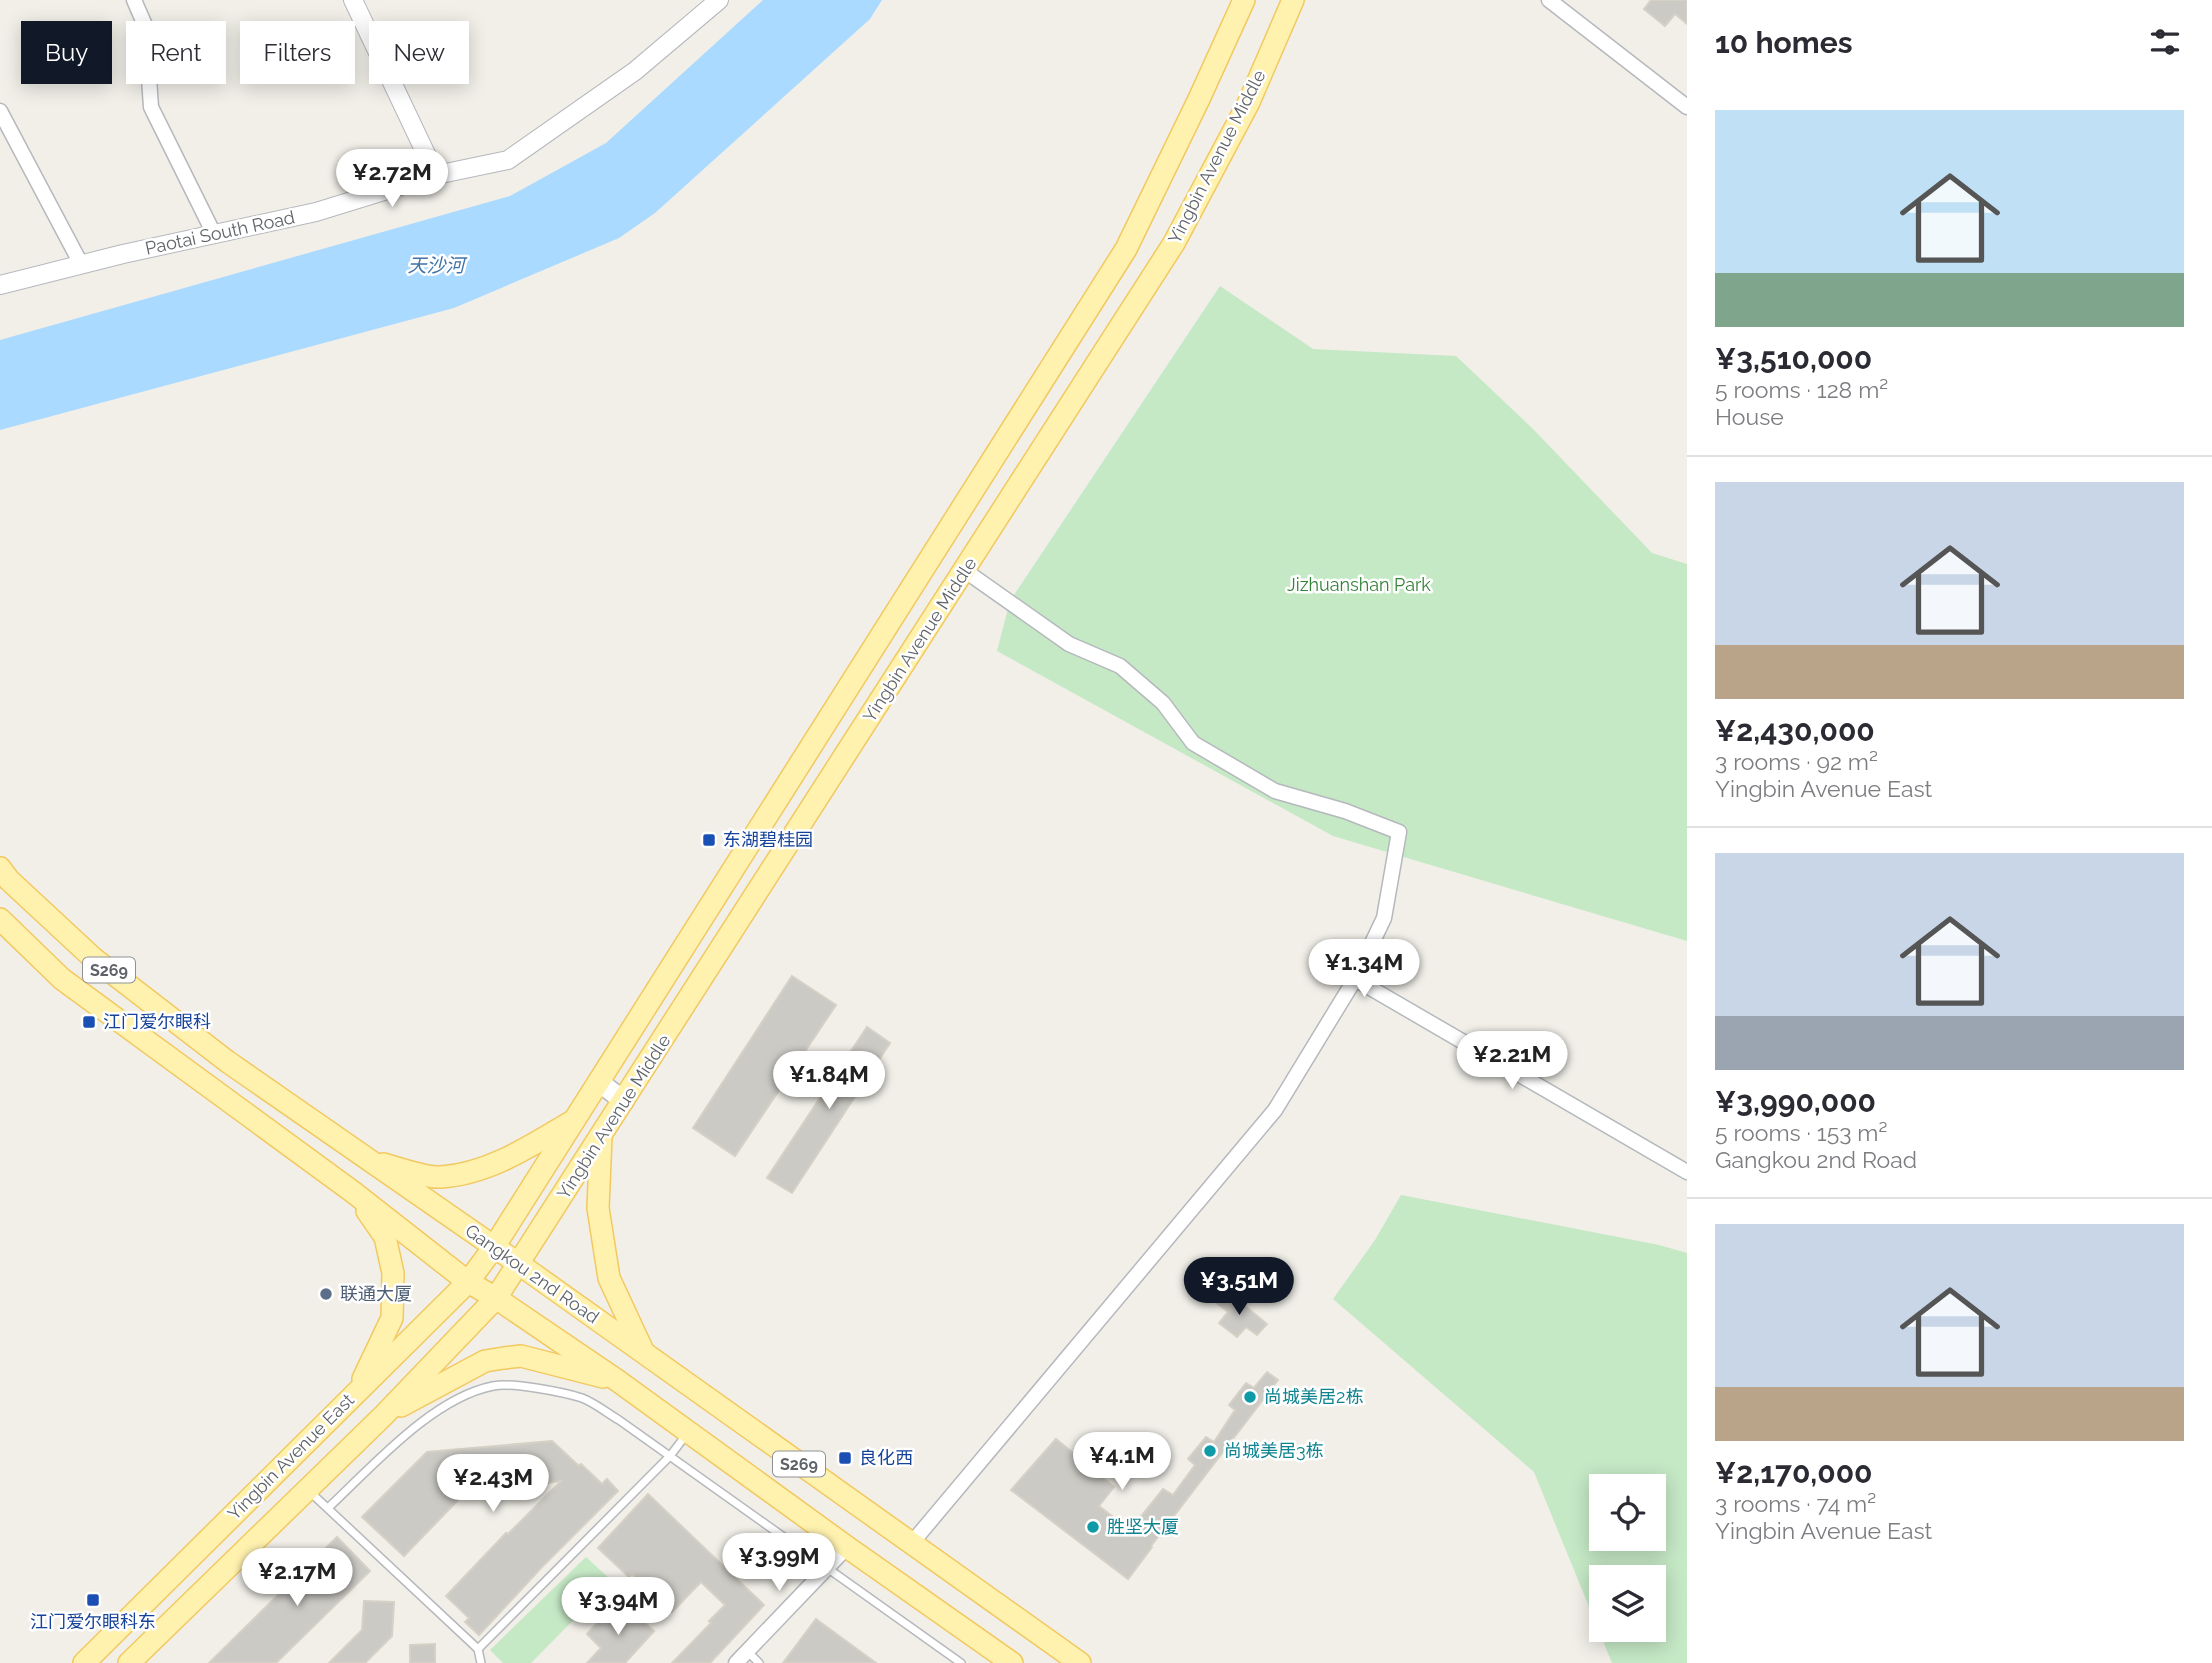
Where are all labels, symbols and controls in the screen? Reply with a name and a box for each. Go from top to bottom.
chip: Buy [21,21,112,84]
chip: Rent [126,21,226,84]
chip: Filters [240,21,355,84]
chip: New [369,21,469,84]
icon: filters [2146,23,2184,61]
text: 10 homes [1715,25,1852,60]
street label: Yingbin Avenue Middle [1164,66,1270,247]
pin: ¥2.72M [335,150,449,209]
icon: home [1887,155,2013,281]
text: ¥2.72M [352,158,432,185]
street label: Paotai South Road [143,206,297,259]
water label: 天沙河 [407,254,468,276]
text: ¥3,510,000 [1715,341,1872,376]
text: 5 rooms · 128 m² [1715,376,1888,403]
text: House [1715,403,1784,430]
icon: home [1887,527,2013,653]
street label: Yingbin Avenue Middle [858,553,981,726]
park label: Jizhuanshan Park [1287,574,1431,595]
text: ¥2,430,000 [1715,713,1875,748]
text: 3 rooms · 92 m² [1715,748,1878,775]
text: Yingbin Avenue East [1715,775,1932,802]
place label: 东湖碧桂园 [723,829,813,850]
marker: 东湖碧桂园 [701,832,717,848]
icon: home [1887,898,2013,1024]
pin: ¥1.34M [1307,940,1421,999]
text: ¥1.34M [1325,948,1403,975]
road number: S269 [83,958,135,982]
place label: 江门爱尔眼科 [103,1011,211,1032]
marker: 江门爱尔眼科 [81,1014,97,1030]
street label: Yingbin Avenue Middle [552,1030,675,1203]
pin: ¥2.21M [1455,1032,1569,1091]
text: ¥2.21M [1473,1040,1551,1067]
pin: ¥1.84M [772,1052,886,1111]
text: ¥1.84M [789,1060,869,1087]
text: ¥3,990,000 [1715,1084,1876,1119]
text: 5 rooms · 153 m² [1715,1119,1887,1146]
text: Gangkou 2nd Road [1715,1146,1917,1173]
street label: Gangkou 2nd Road [461,1220,603,1328]
pin: ¥3.51M [1182,1258,1296,1317]
text: ¥3.51M [1200,1266,1278,1293]
icon: home [1887,1269,2013,1395]
place label: 联通大厦 [340,1283,412,1304]
marker: 联通大厦 [318,1286,334,1302]
place label: 尚城美居2栋 [1264,1386,1363,1407]
street label: Yingbin Avenue East [223,1389,358,1524]
marker: 尚城美居2栋 [1242,1389,1258,1405]
pin: ¥4.1M [1073,1432,1171,1492]
place label: 尚城美居3栋 [1224,1440,1324,1461]
text: ¥4.1M [1089,1441,1155,1468]
marker: 尚城美居3栋 [1202,1443,1218,1459]
place label: 良化西 [859,1447,913,1468]
marker: 良化西 [837,1450,853,1466]
road number: S269 [773,1452,825,1476]
pin: ¥2.43M [436,1454,550,1514]
text: ¥2,170,000 [1715,1455,1873,1490]
text: ¥2.43M [453,1463,533,1490]
map controls [1589,1474,1666,1642]
button: locate [1589,1474,1666,1551]
text: 3 rooms · 74 m² [1715,1490,1876,1517]
place label: 胜坚大厦 [1107,1516,1179,1537]
text: Yingbin Avenue East [1715,1517,1932,1544]
marker: 胜坚大厦 [1085,1519,1101,1535]
pin: ¥3.99M [722,1534,836,1593]
text: ¥3.99M [738,1542,820,1569]
pin: ¥2.17M [240,1548,354,1608]
text: ¥2.17M [258,1557,336,1584]
button: layers [1589,1565,1666,1642]
pin: ¥3.94M [561,1578,675,1637]
text: ¥3.94M [578,1586,658,1613]
marker: 江门爱尔眼科东 [85,1592,101,1608]
place label: 江门爱尔眼科东 [30,1611,156,1632]

